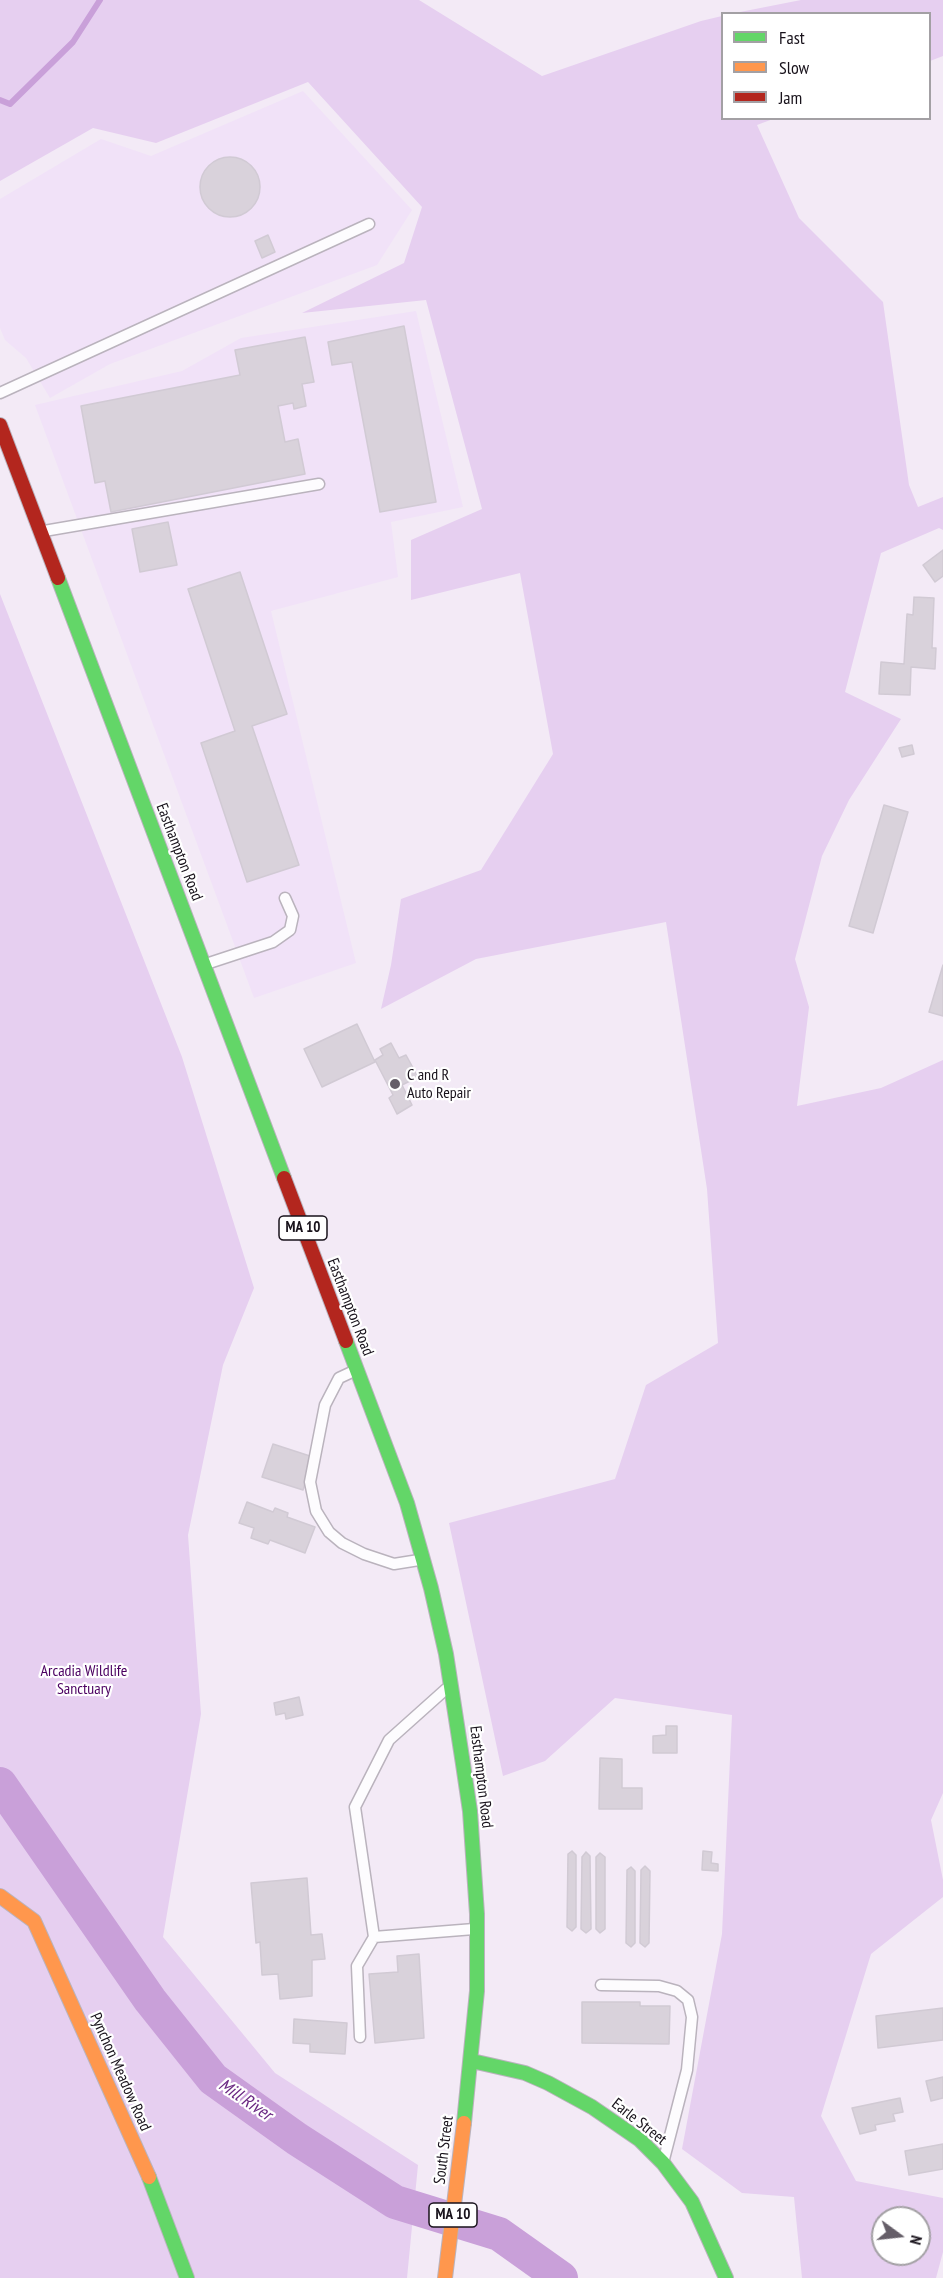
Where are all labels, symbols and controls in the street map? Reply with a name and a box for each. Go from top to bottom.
legend [721,12,931,120]
text: Fast [779,26,805,49]
text: Slow [779,56,809,79]
text: Jam [779,86,802,109]
street label: Easthampton Road [152,801,206,903]
place label: C and R Auto Repair [407,1065,471,1103]
marker: C and R Auto Repair [388,1077,402,1091]
road number: MA 10 [279,1216,327,1240]
street label: Easthampton Road [323,1256,377,1358]
park label: Arcadia Wildlife Sanctuary [41,1661,127,1699]
street label: Easthampton Road [465,1725,497,1829]
street label: Pynchon Meadow Road [85,2010,155,2134]
water label: Mill River [214,2074,276,2126]
street label: Earle Street [608,2095,670,2149]
street label: South Street [430,2115,458,2185]
road number: MA 10 [429,2203,477,2227]
north arrow [871,2206,931,2266]
text: N [906,2233,927,2247]

